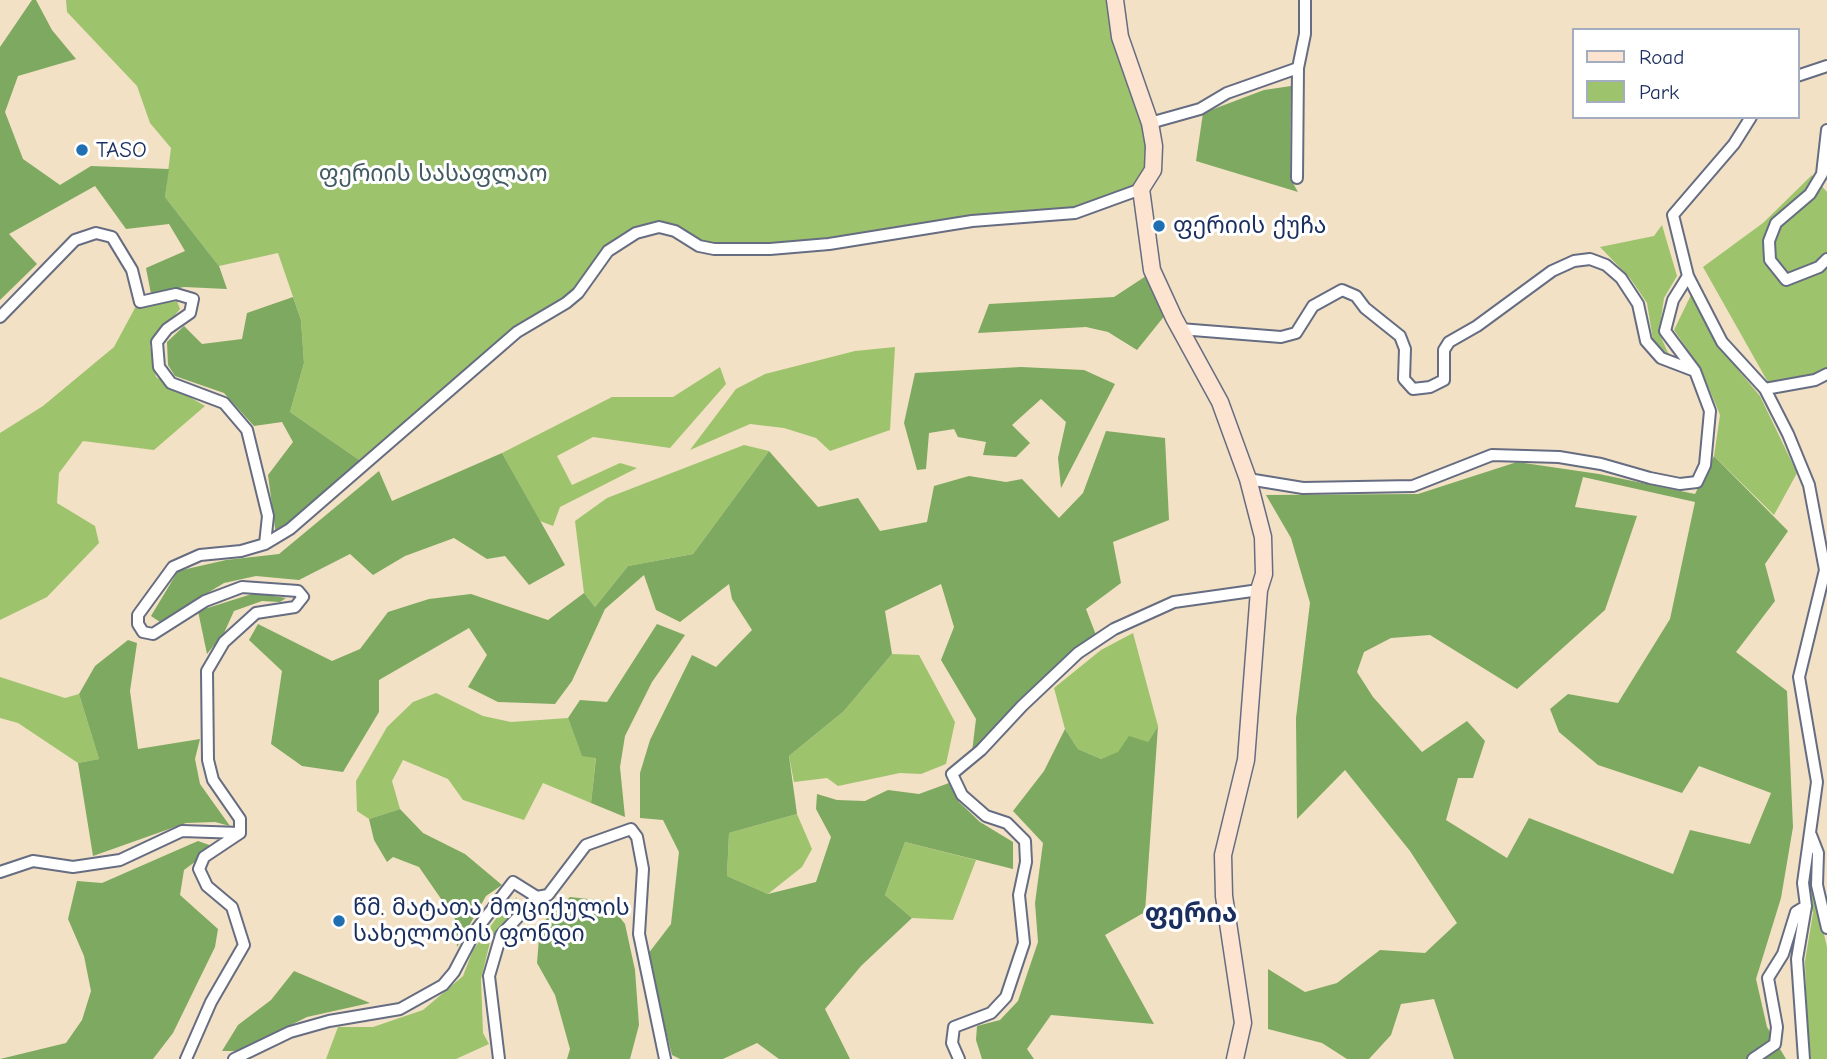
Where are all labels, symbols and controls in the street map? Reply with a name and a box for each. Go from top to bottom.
legend [1572,28,1799,119]
text: Road [1639,45,1684,69]
text: Park [1639,80,1679,104]
place label: TASO [96,136,147,164]
marker: TASO [74,142,90,158]
park label: ფერიის სასაფლაო [319,160,547,188]
place label: ფერიის ქუჩა [1173,212,1326,240]
marker: ფერიის ქუჩა [1151,218,1167,234]
place label: წმ. მატათა მოციქულის სახელობის ფონდი [353,894,630,948]
district label: ფერია [1145,899,1237,931]
marker: წმ. მატათა მოციქულის სახელობის ფონდი [331,913,347,929]

